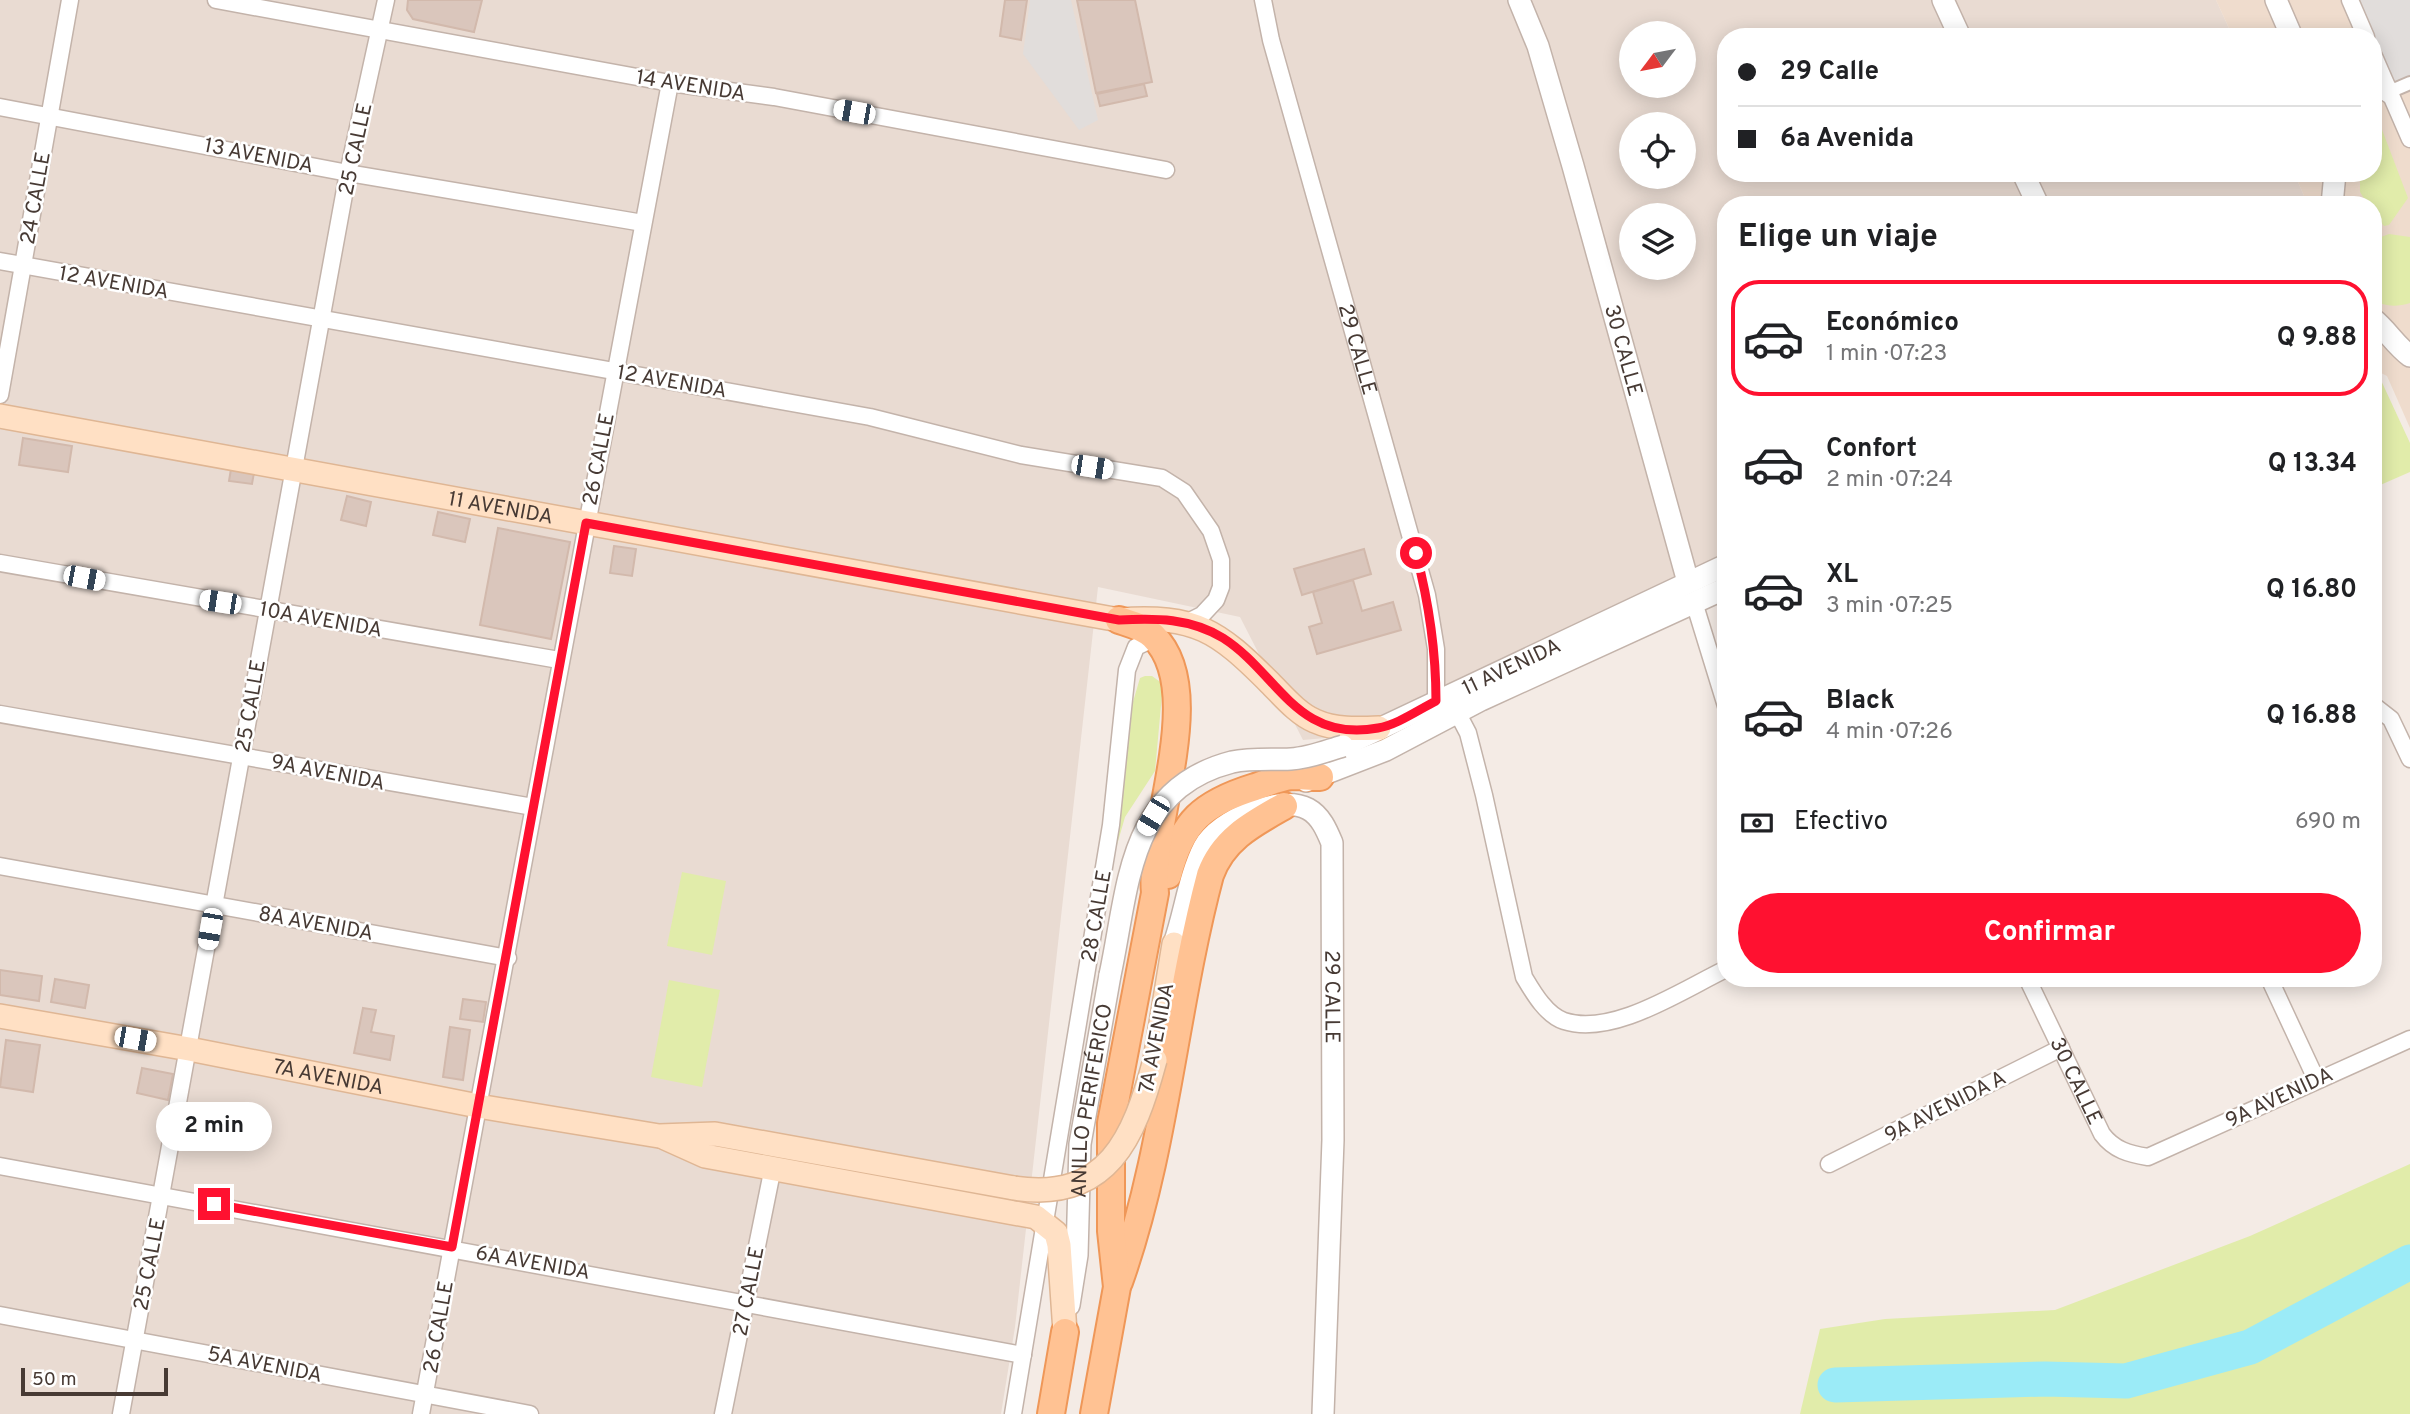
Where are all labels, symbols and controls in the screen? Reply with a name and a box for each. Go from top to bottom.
north arrow [1619,21,1696,98]
map controls [1619,21,1696,280]
text: 29 Calle [1780,56,1879,89]
street label: 14 AVENIDA [634,64,748,108]
car [832,98,877,126]
street label: 25 CALLE [334,101,379,198]
button: locate [1619,112,1696,189]
text: 6a Avenida [1780,123,1914,156]
street label: 13 AVENIDA [202,133,316,180]
street label: 24 CALLE [15,150,58,247]
button: layers [1619,203,1696,280]
text: Elige un viaje [1738,218,1938,258]
street label: 12 AVENIDA [57,261,171,306]
street label: 29 CALLE [1331,301,1382,398]
street label: 30 CALLE [1597,302,1648,400]
icon: car [1742,307,1805,370]
text: Económico [1826,307,1959,340]
text: Q 9.88 [2277,322,2357,355]
text: 1 min · 07:23 [1826,340,1947,369]
street label: 12 AVENIDA [615,360,729,405]
street label: 26 CALLE [577,411,622,508]
icon: car [1742,433,1805,496]
text: Confort [1826,433,1917,466]
text: Q 13.34 [2268,448,2357,481]
car [1070,453,1115,481]
text: 2 min · 07:24 [1826,466,1953,495]
street label: 11 AVENIDA [446,486,555,532]
route start [1400,537,1432,569]
icon: car [1742,559,1805,622]
text: XL [1826,559,1858,592]
car [62,564,107,592]
text: Q 16.80 [2266,574,2357,607]
car [198,588,243,616]
text: 3 min · 07:25 [1826,592,1953,621]
street label: 10A AVENIDA [257,596,384,645]
street label: 11 AVENIDA [1458,633,1566,703]
street label: 25 CALLE [230,658,273,755]
icon: car [1742,685,1805,748]
text: Black [1826,685,1895,718]
text: Q 16.88 [2266,700,2357,733]
text: 4 min · 07:26 [1826,718,1953,747]
street label: 9A AVENIDA [268,749,387,798]
car [1134,793,1173,839]
icon: cash [1738,804,1776,842]
text: Efectivo [1794,806,1888,839]
text: 690 m [2295,808,2361,837]
street label: 28 CALLE [1076,868,1119,965]
button: Confirmar [1738,893,2361,973]
street label: 8A AVENIDA [256,901,375,948]
car [197,906,224,952]
street label: 29 CALLE [1317,950,1345,1044]
street label: 7A AVENIDA [1133,981,1181,1096]
street label: ANILLO PERIFÉRICO [1067,1002,1120,1198]
car [113,1025,158,1053]
street label: 30 CALLE [2043,1033,2108,1130]
street label: 7A AVENIDA [270,1054,386,1102]
street label: 9A AVENIDA [2222,1062,2338,1135]
street label: 9A AVENIDA A [1880,1065,2011,1150]
callout: 2 min [156,1102,272,1152]
text: 2 min [184,1112,244,1141]
route end [198,1188,230,1220]
street label: 25 CALLE [128,1216,173,1313]
street label: 6A AVENIDA [473,1240,592,1287]
street label: 27 CALLE [728,1244,771,1338]
street label: 26 CALLE [418,1279,461,1376]
street label: 5A AVENIDA [205,1341,324,1390]
scale bar [21,1365,168,1397]
text: 50 m [32,1368,77,1392]

